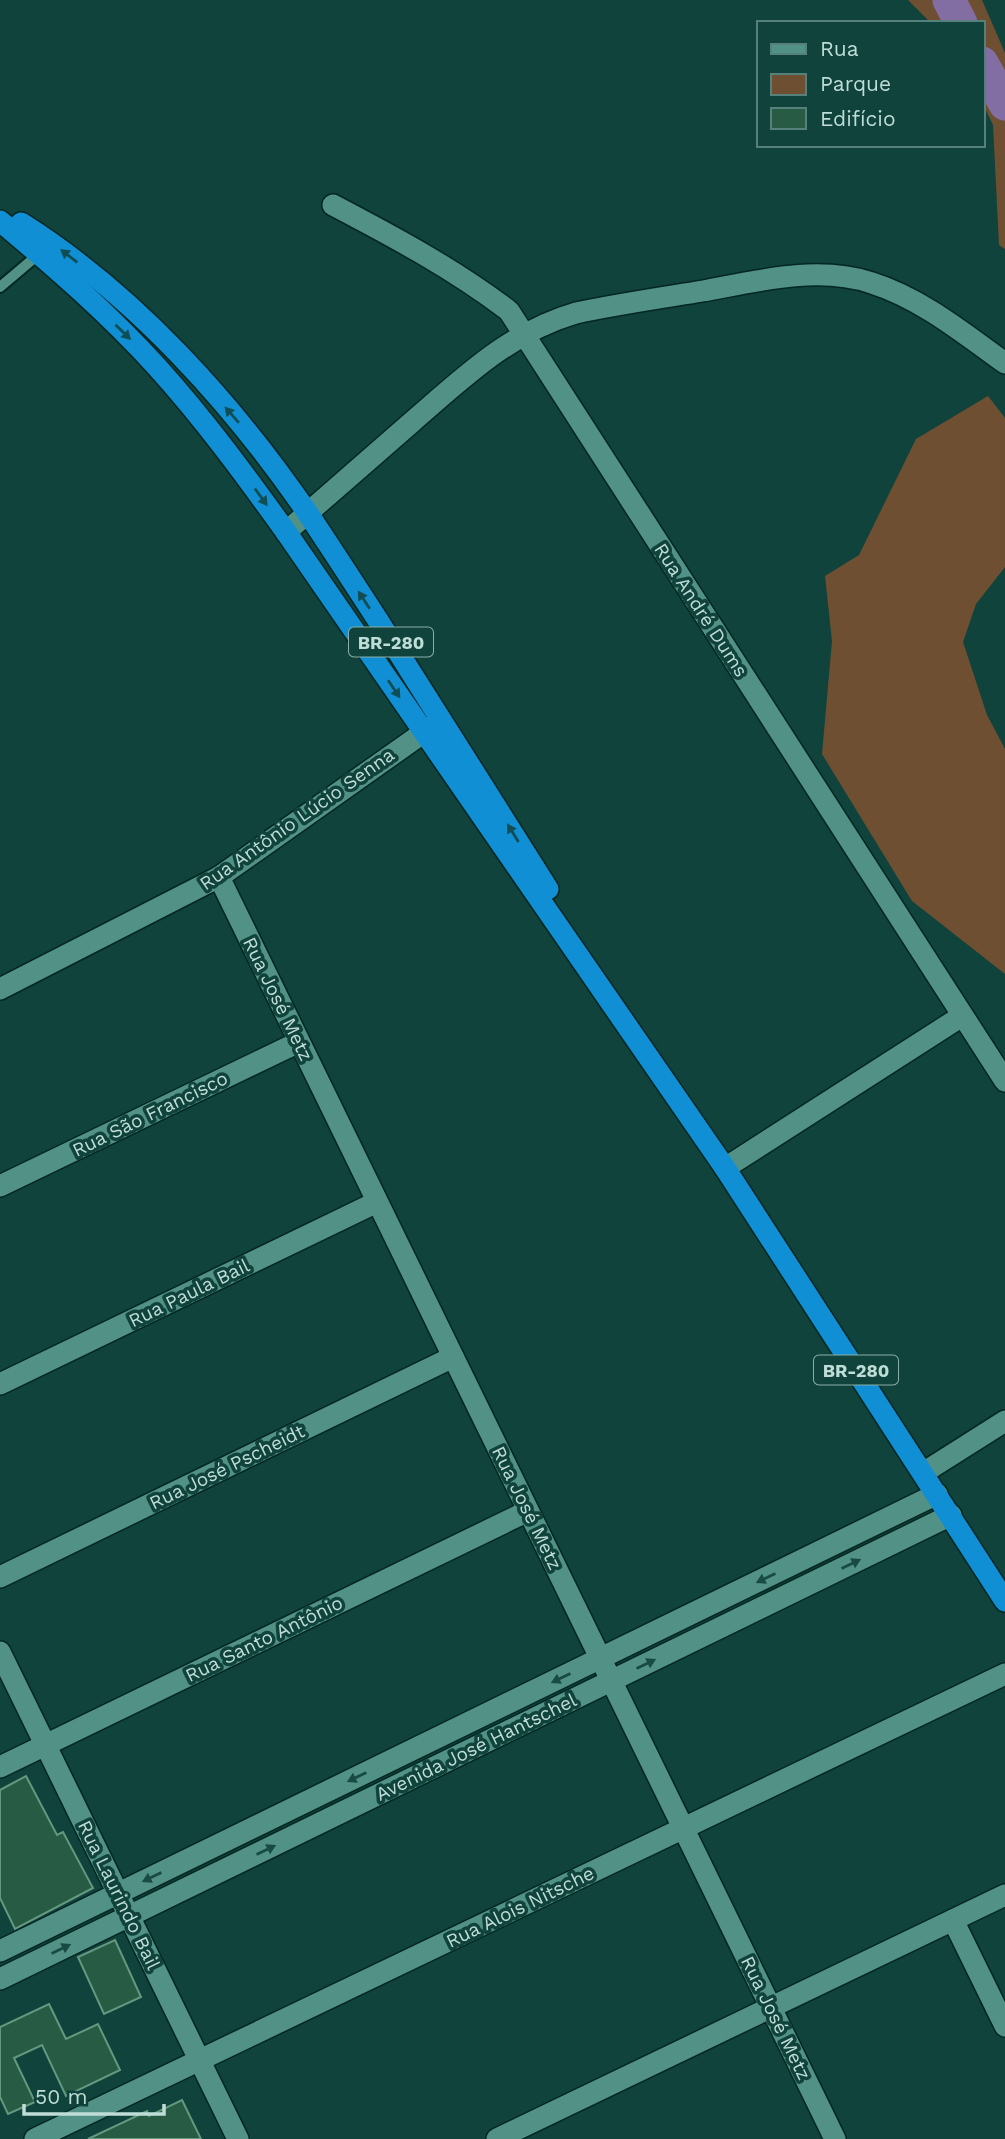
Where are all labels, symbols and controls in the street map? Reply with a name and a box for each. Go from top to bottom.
legend [757,21,984,147]
text: Rua [820,36,859,61]
text: Parque [820,71,891,96]
text: Edifício [820,106,896,131]
one-way arrow [61,249,79,264]
one-way arrow [114,324,131,340]
one-way arrow [224,406,239,424]
one-way arrow [254,488,268,506]
street label: Rua André Dums [649,539,753,681]
one-way arrow [358,590,371,609]
road number: BR-280 [349,628,433,656]
one-way arrow [387,680,401,698]
street label: Rua Antônio Lúcio Senna [195,743,399,895]
one-way arrow [507,823,520,842]
street label: Rua José Metz [238,933,318,1065]
street label: Rua São Francisco [68,1066,232,1162]
street label: Rua Paula Bail [125,1254,253,1332]
road number: BR-280 [814,1356,898,1385]
street label: Rua José Pscheidt [146,1419,308,1515]
street label: Rua José Metz [487,1442,567,1574]
one-way arrow [841,1558,861,1570]
one-way arrow [756,1572,776,1583]
street label: Rua Santo Antônio [182,1591,346,1687]
one-way arrow [636,1658,656,1669]
one-way arrow [551,1672,571,1683]
street label: Avenida José Hantschel [372,1688,580,1806]
one-way arrow [347,1772,367,1783]
street label: Rua Laurindo Bail [73,1817,165,1974]
one-way arrow [256,1844,276,1855]
street label: Rua Alois Nitsche [442,1861,598,1953]
one-way arrow [142,1871,162,1883]
one-way arrow [51,1944,71,1955]
street label: Rua José Metz [736,1952,816,2084]
scale bar [24,2072,164,2116]
text: 50 m [35,2084,87,2109]

